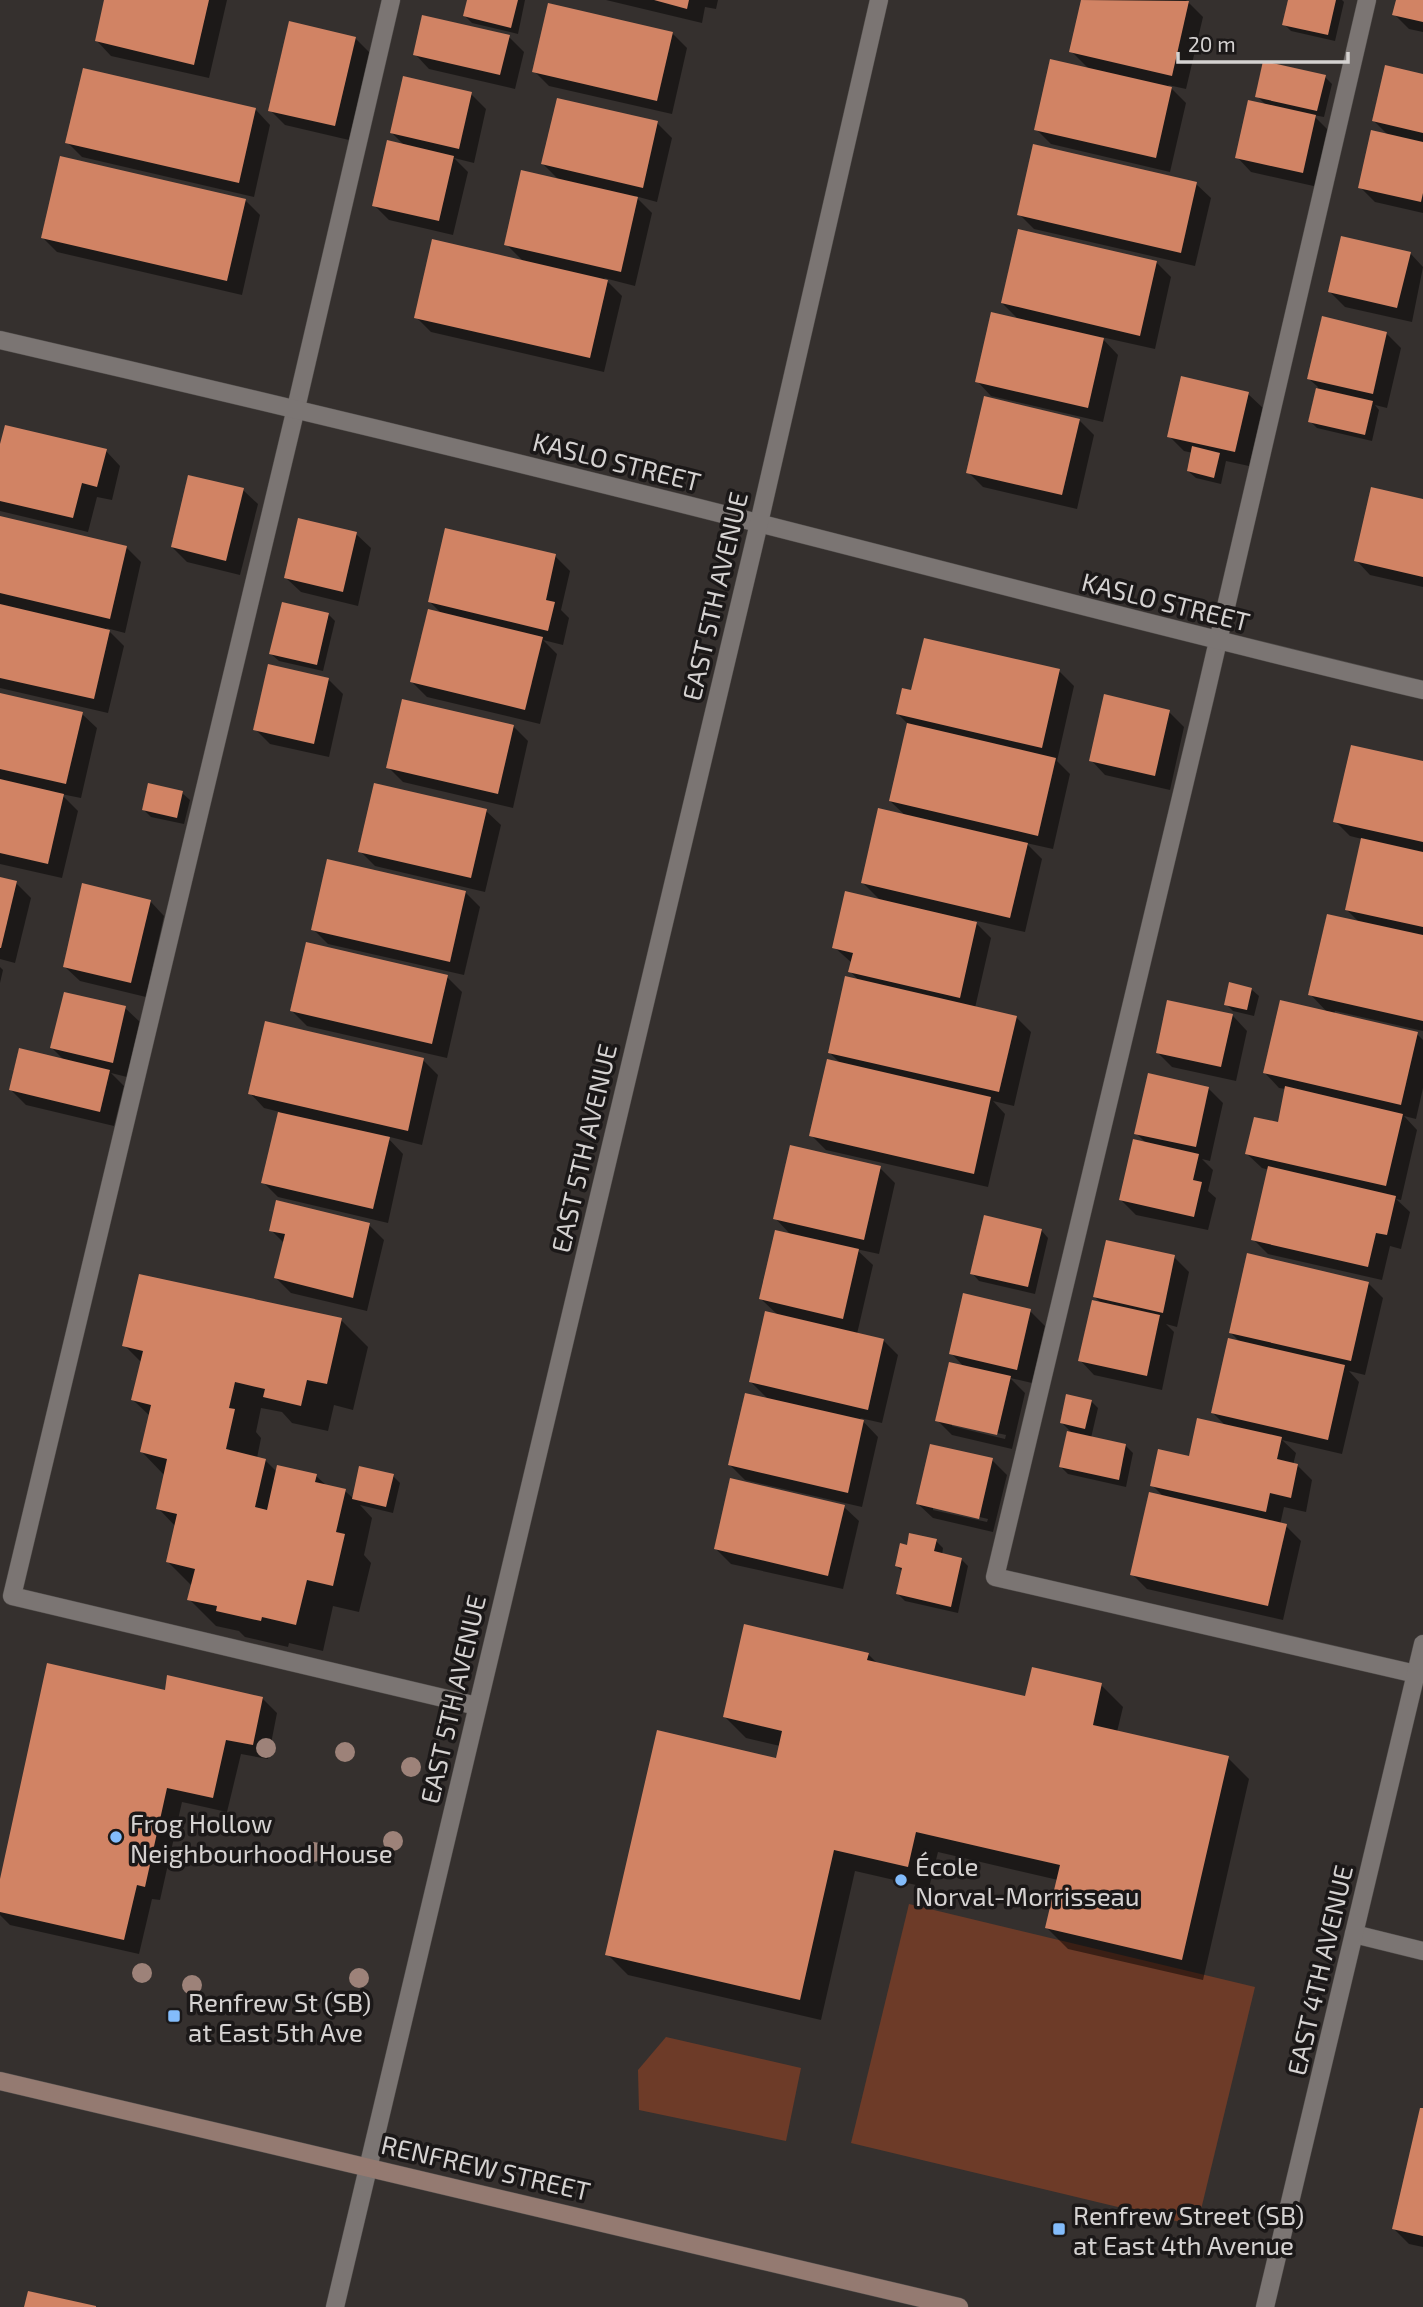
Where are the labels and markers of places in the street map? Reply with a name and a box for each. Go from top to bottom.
place label: Frog Hollow Neighbourhood House [130,1807,393,1868]
marker: Frog Hollow Neighbourhood House [108,1829,124,1845]
place label: École Norval-Morrisseau [915,1850,1140,1911]
marker: École Norval-Morrisseau [893,1872,909,1888]
place label: Renfrew St (SB) at East 5th Ave [188,1986,371,2047]
marker: Renfrew St (SB) at East 5th Ave [166,2008,182,2024]
place label: Renfrew Street (SB) at East 4th Avenue [1073,2199,1304,2260]
marker: Renfrew Street (SB) at East 4th Avenue [1051,2221,1067,2237]

